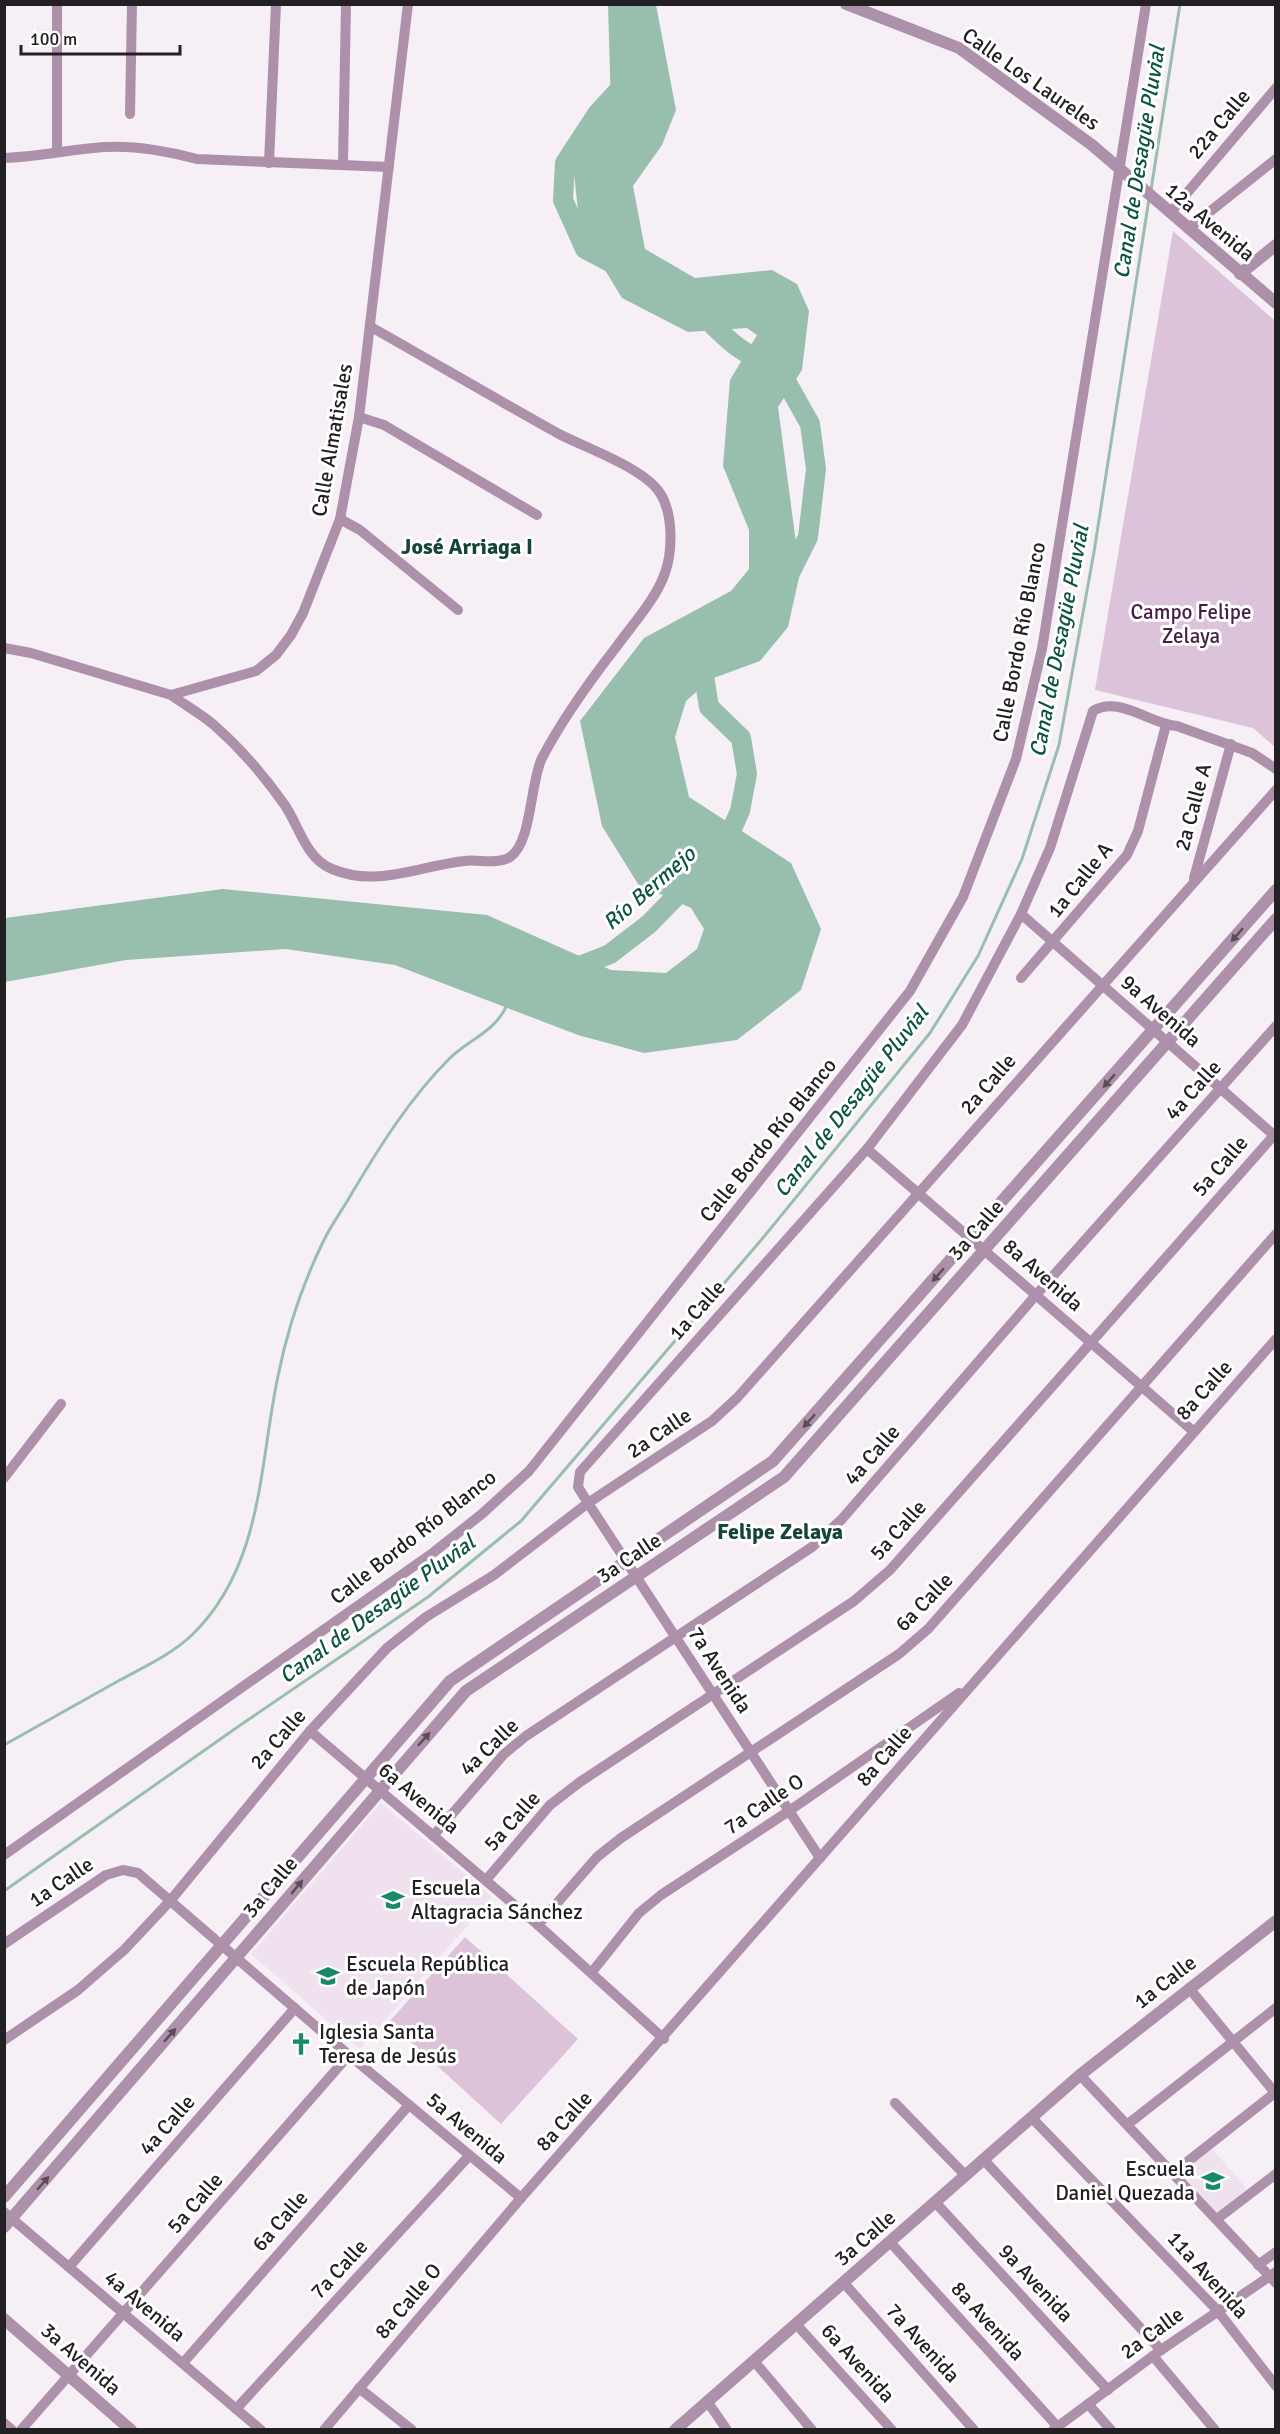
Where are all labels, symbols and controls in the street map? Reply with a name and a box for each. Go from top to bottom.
scale bar [21,18,180,56]
street label: Calle Los Laureles [957,22,1105,136]
text: 100 m [30,28,77,50]
water label: Canal de Desagüe Pluvial [1107,42,1171,281]
street label: 22a Calle [1182,84,1256,164]
street label: 12a Avenida [1160,177,1260,267]
street label: Calle Almatisales [306,361,358,519]
water label: Canal de Desagüe Pluvial [1023,521,1095,759]
district label: José Arriaga I [401,533,533,560]
street label: Calle Bordo Río Blanco [987,540,1051,744]
park label: Campo Felipe Zelaya [1131,599,1251,649]
street label: 2a Calle A [1169,760,1217,854]
street label: 1a Calle A [1042,837,1118,923]
water label: Río Bermejo [597,839,702,936]
one-way arrow [1231,927,1244,942]
street label: 9a Avenida [1116,969,1206,1053]
water label: Canal de Desagüe Pluvial [768,999,935,1202]
street label: 2a Calle [955,1048,1021,1120]
street label: Calle Bordo Río Blanco [694,1053,842,1227]
street label: 4a Calle [1159,1054,1227,1126]
one-way arrow [1102,1074,1116,1089]
street label: 5a Calle [1187,1130,1253,1202]
street label: 3a Calle [943,1194,1009,1266]
street label: 8a Avenida [998,1233,1088,1317]
one-way arrow [932,1267,945,1282]
street label: 1a Calle [663,1274,731,1346]
street label: 8a Calle [1170,1354,1238,1426]
street label: 2a Calle [622,1402,696,1464]
one-way arrow [803,1413,816,1428]
street label: 4a Calle [839,1419,905,1491]
street label: Calle Bordo Río Blanco [325,1464,501,1610]
street label: 5a Calle [864,1494,932,1566]
district label: Felipe Zelaya [717,1518,843,1545]
street label: 3a Calle [592,1527,666,1589]
water label: Canal de Desagüe Pluvial [274,1528,482,1689]
street label: 6a Calle [890,1567,958,1637]
street label: 7a Avenida [682,1622,758,1718]
street label: 2a Calle [245,1703,311,1775]
street label: 4a Calle [454,1713,524,1781]
street label: 8a Calle [851,1720,917,1792]
one-way arrow [417,1732,430,1747]
street label: 6a Avenida [373,1757,465,1839]
street label: 7a Calle O [719,1768,809,1840]
street label: 5a Calle [478,1785,546,1857]
street label: 1a Calle [24,1851,98,1913]
street label: 3a Calle [237,1851,303,1923]
place label: Escuela Altagracia Sánchez [411,1875,583,1925]
one-way arrow [290,1879,303,1895]
school or university icon: Escuela Altagracia Sánchez [380,1887,406,1913]
street label: 1a Calle [1129,1950,1201,2014]
place label: Escuela República de Japón [346,1951,509,2001]
school or university icon: Escuela República de Japón [315,1963,341,1989]
place label: Iglesia Santa Teresa de Jesús [319,2019,456,2069]
one-way arrow [163,2028,176,2043]
church icon: Iglesia Santa Teresa de Jesús [288,2031,314,2057]
street label: 8a Calle [530,2085,598,2157]
street label: 5a Avenida [421,2087,513,2169]
street label: 4a Calle [134,2089,200,2161]
place label: Escuela Daniel Quezada [1055,2156,1195,2206]
street label: 5a Calle [162,2167,228,2239]
school or university icon: Escuela Daniel Quezada [1200,2168,1226,2194]
one-way arrow [36,2176,49,2191]
street label: 6a Calle [247,2185,313,2257]
street label: 3a Calle [829,2205,901,2271]
street label: 11a Avenida [1162,2226,1254,2324]
street label: 7a Calle [305,2234,373,2304]
street label: 9a Avenida [993,2238,1079,2328]
street label: 8a Calle O [369,2258,447,2344]
street label: 4a Avenida [99,2265,191,2347]
street label: 8a Avenida [946,2276,1030,2366]
street label: 7a Avenida [881,2298,965,2388]
street label: 2a Calle [1115,2301,1189,2365]
street label: 3a Avenida [36,2317,126,2401]
street label: 6a Avenida [816,2318,900,2408]

